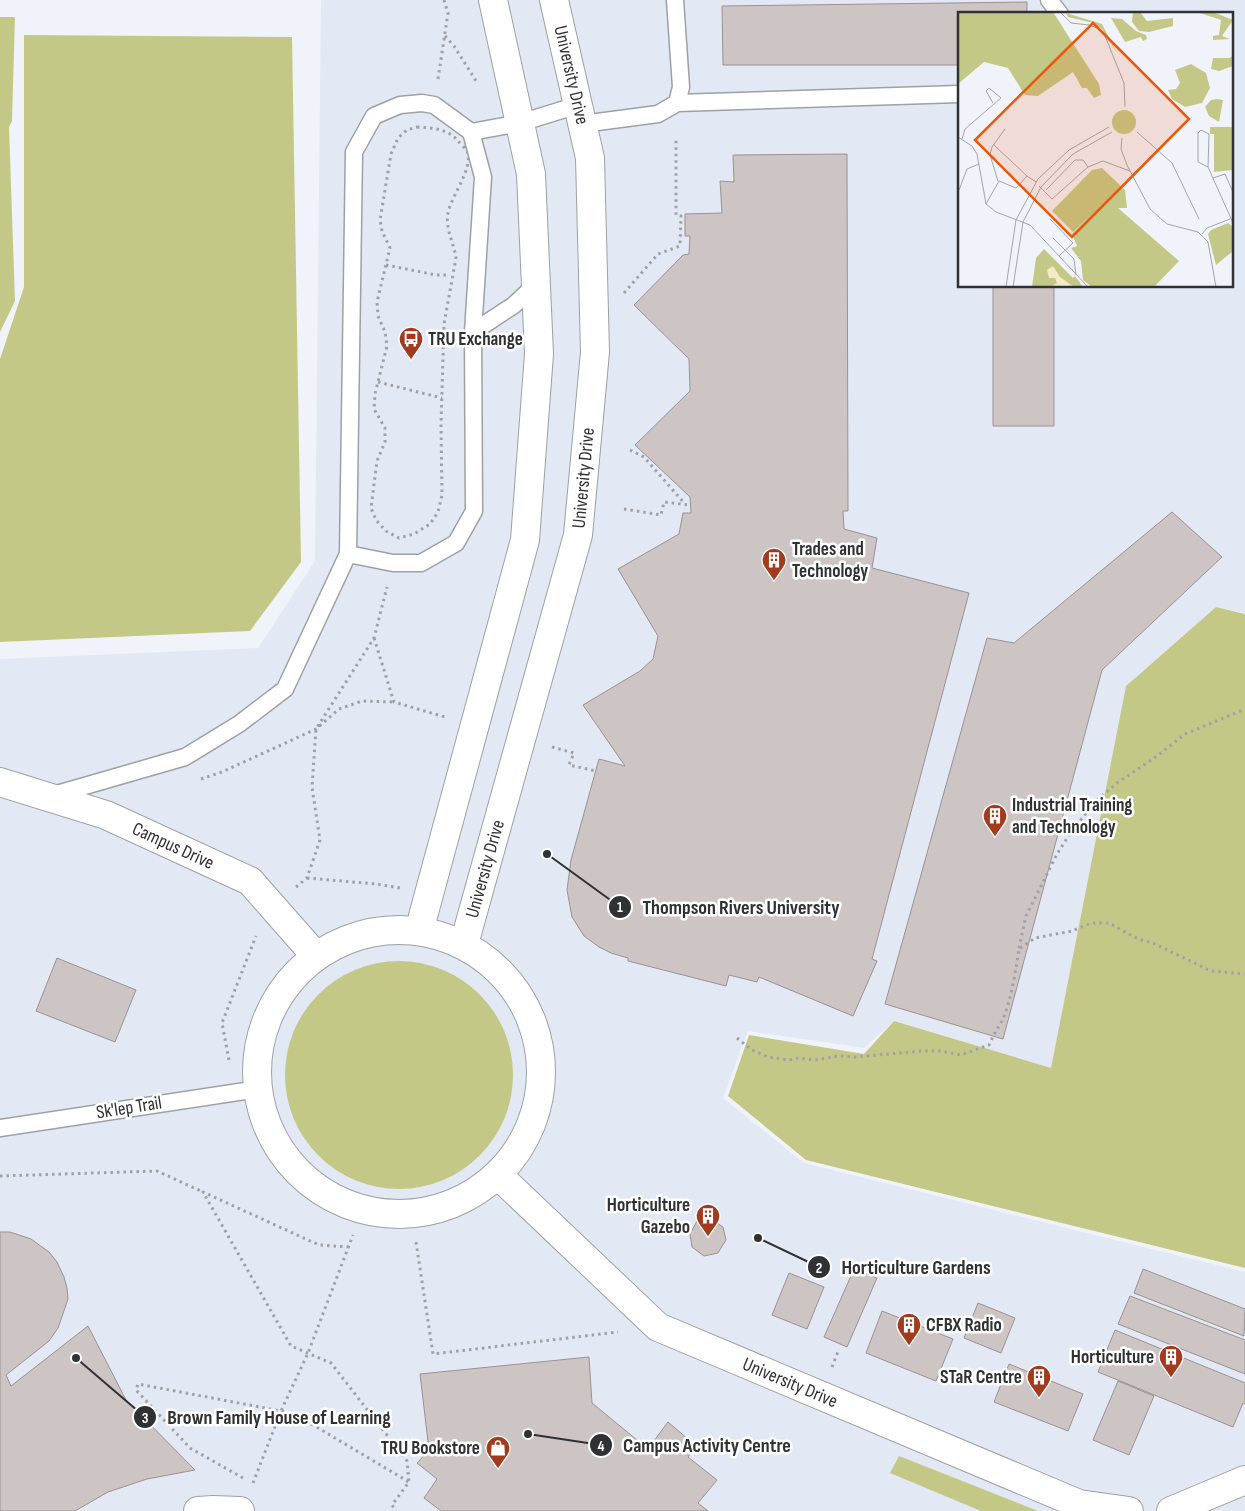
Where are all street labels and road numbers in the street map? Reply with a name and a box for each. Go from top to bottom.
street label: University Drive [548,23,594,127]
street label: University Drive [567,427,599,529]
street label: Campus Drive [129,817,218,874]
street label: University Drive [460,817,510,921]
street label: Sk'lep Trail [94,1091,164,1125]
street label: University Drive [739,1352,841,1413]

